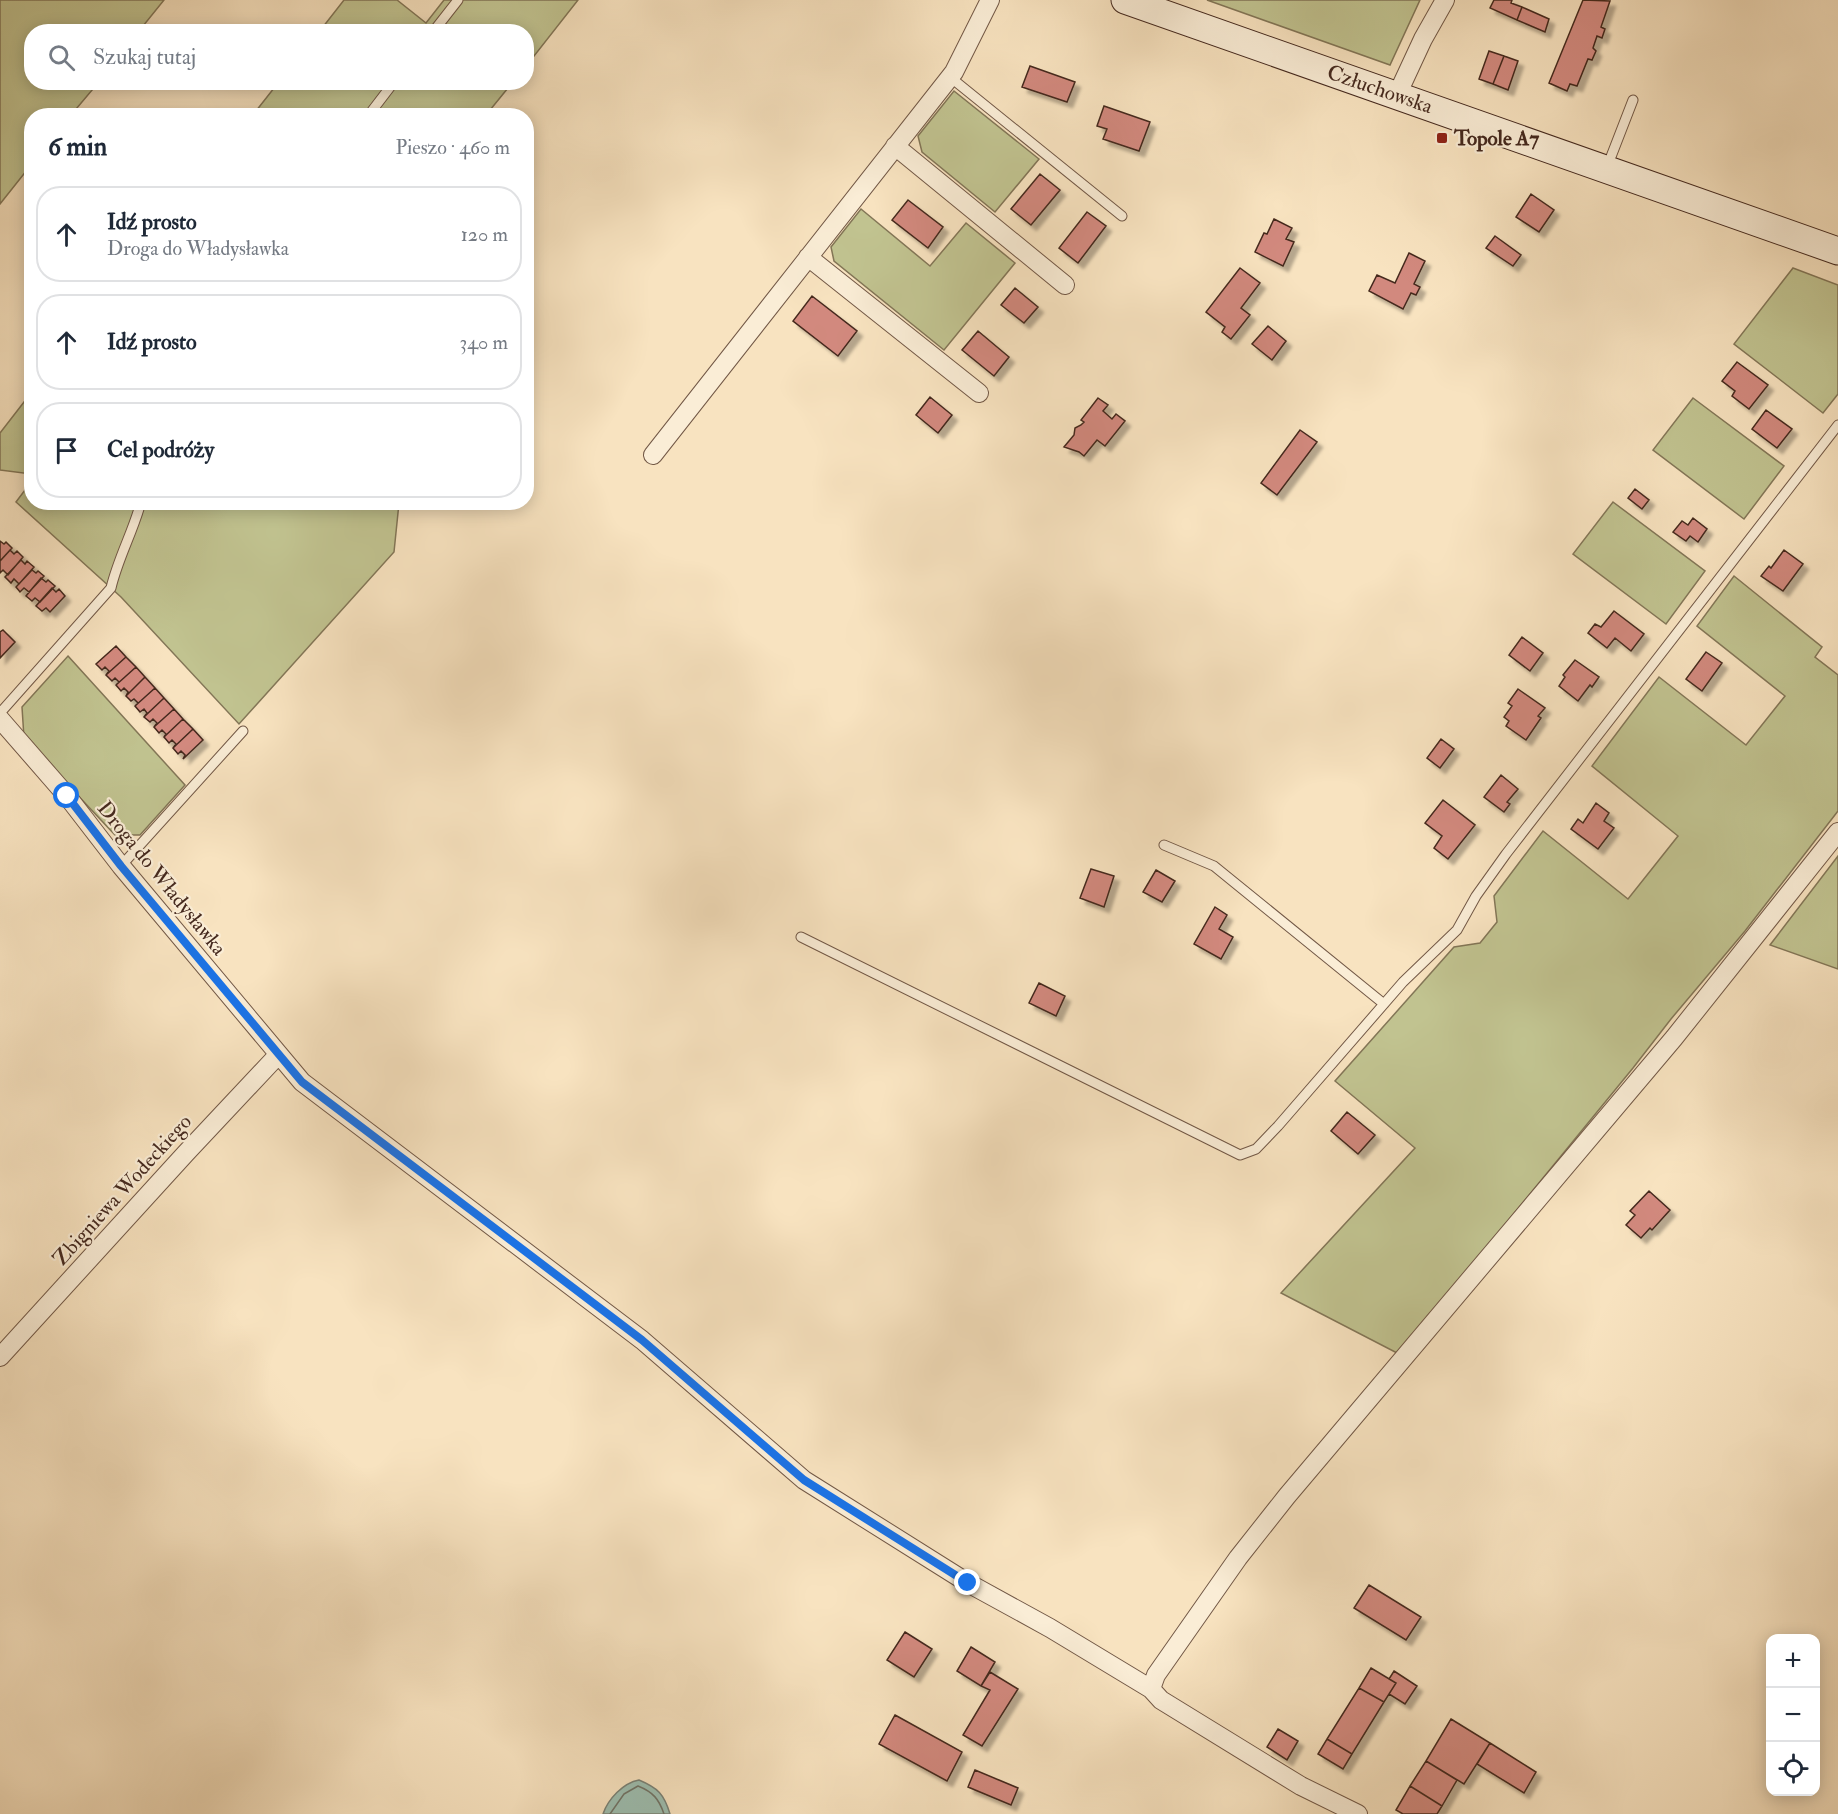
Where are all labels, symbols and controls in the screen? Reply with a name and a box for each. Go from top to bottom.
search box [24,24,534,90]
icon: search [45,41,78,74]
text: Szukaj tutaj [93,43,196,71]
street label: Człuchowska [1324,59,1436,120]
place label: Topole A7 [1453,125,1539,152]
text: 6 min [48,131,107,163]
marker: Topole A7 [1435,131,1449,145]
text: Pieszo · 460 m [395,135,510,160]
text: Idź prosto [107,208,197,236]
icon: ahead [50,218,83,251]
text: 120 m [461,222,508,247]
text: Droga do Władysławka [107,236,289,261]
icon: ahead [50,326,83,359]
text: Idź prosto [107,328,197,356]
text: 340 m [460,330,508,355]
icon: arrive [50,434,83,467]
text: Cel podróży [107,436,214,464]
route start [53,782,79,808]
street label: Droga do Władysławka [91,796,232,961]
street label: Zbigniewa Wodeckiego [47,1109,198,1272]
route end [954,1569,980,1595]
map controls [1766,1634,1820,1796]
button: + [1766,1634,1820,1688]
button: − [1766,1688,1820,1742]
button: locate [1766,1742,1820,1796]

